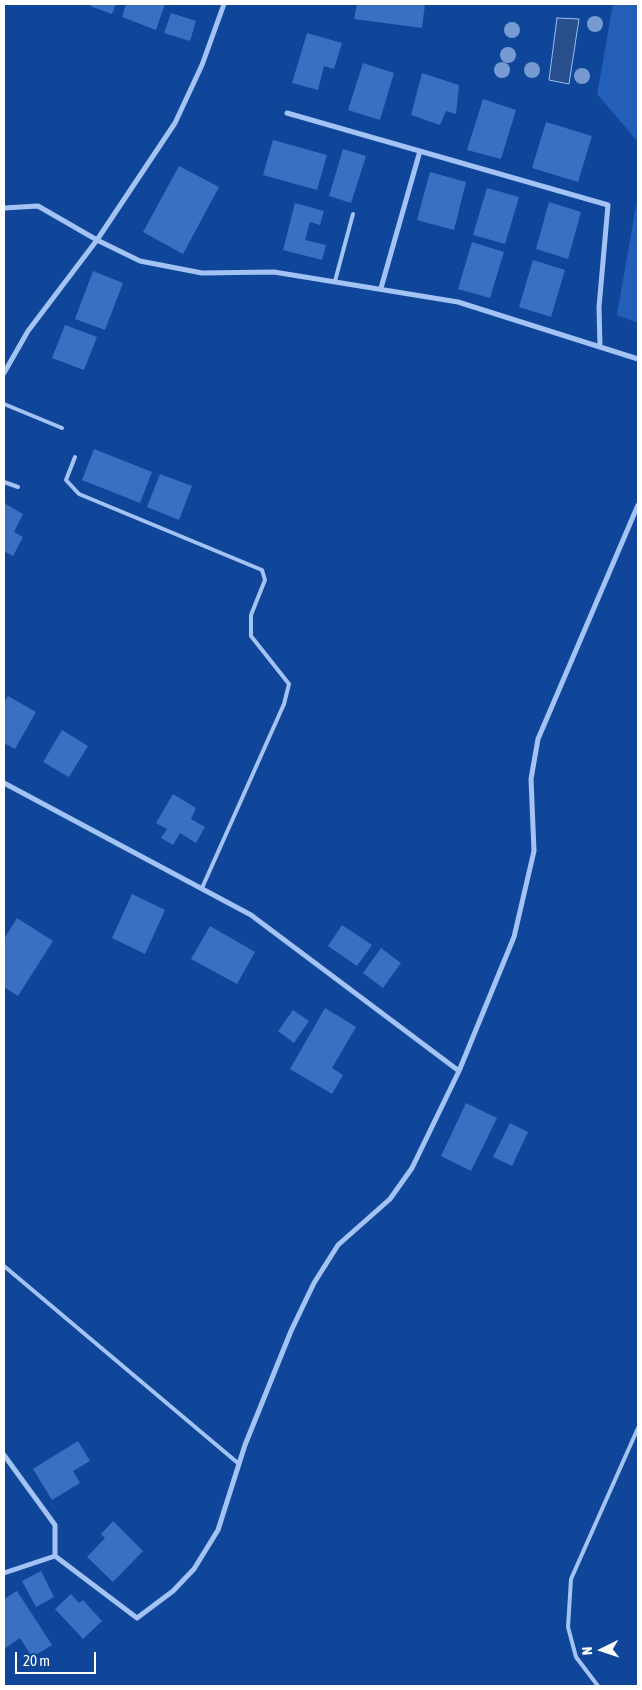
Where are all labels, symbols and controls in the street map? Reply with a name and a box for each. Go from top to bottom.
north arrow [577,1625,627,1675]
scale bar [18,1642,99,1674]
text: N [579,1646,595,1656]
text: 20 m [23,1652,50,1669]

